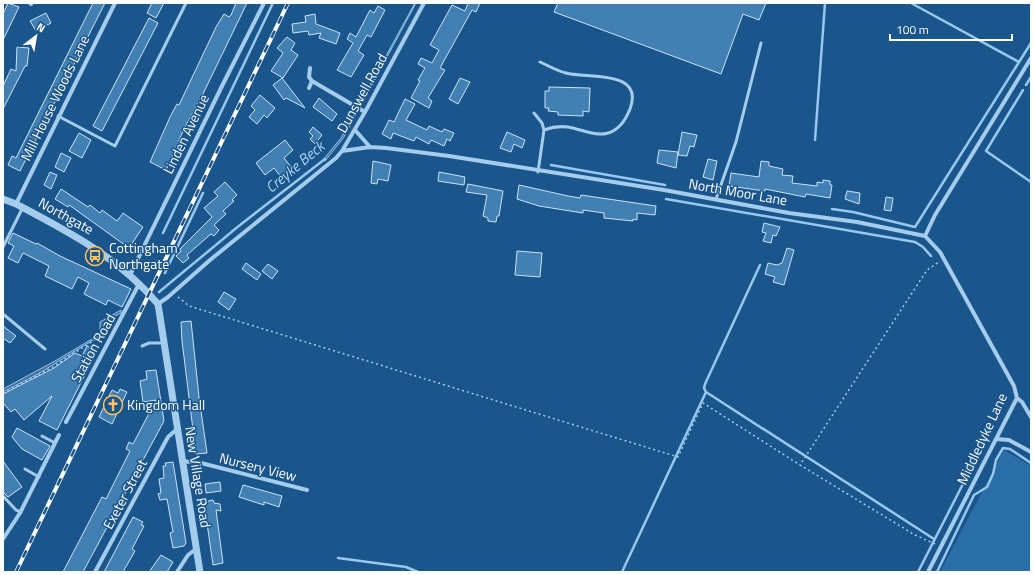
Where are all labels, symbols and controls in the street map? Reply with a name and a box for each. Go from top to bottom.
north arrow [16,16,56,56]
scale bar [890,16,1012,42]
text: N [34,19,49,36]
text: 100 m [896,20,929,39]
street label: Mill House Woods Lane [15,31,94,164]
street label: Dunswell Road [331,49,392,136]
street label: Linden Avenue [157,90,214,177]
water label: Creyke Beck [260,134,331,198]
street label: North Moor Lane [687,172,789,211]
street label: Northgate [35,192,98,239]
place label: Cottingham Northgate [109,237,178,274]
bus stop icon: Cottingham Northgate [84,245,106,267]
street label: Station Road [65,310,120,386]
street label: Middledyke Lane [951,389,1012,488]
church icon: Kingdom Hall [102,394,124,416]
place label: Kingdom Hall [127,394,205,415]
street label: New Village Road [180,425,217,529]
street label: Nursery View [217,447,299,486]
street label: Exeter Street [97,455,152,533]

